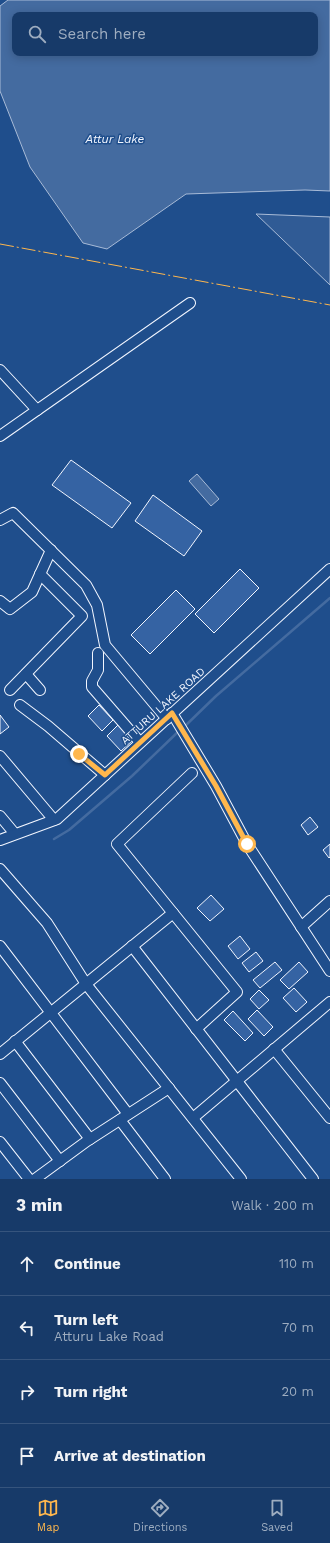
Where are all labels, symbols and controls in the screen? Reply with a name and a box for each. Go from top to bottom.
search box [12,12,318,56]
icon: search [26,23,48,45]
text: Search here [58,25,146,43]
water label: Attur Lake [84,132,145,146]
street label: ATTURU LAKE ROAD [118,665,208,747]
route end [70,745,88,763]
route start [238,835,256,853]
text: 3 min [16,1195,62,1215]
text: Walk · 200 m [231,1198,314,1213]
icon: ahead [16,1253,38,1275]
text: Continue [54,1255,121,1273]
text: 110 m [279,1256,314,1271]
text: Turn left [54,1311,118,1329]
icon: left [16,1317,38,1339]
text: 70 m [282,1320,314,1335]
text: Atturu Lake Road [54,1329,164,1344]
icon: right [16,1381,38,1403]
text: Turn right [54,1383,127,1401]
text: 20 m [282,1384,314,1399]
icon: arrive [16,1445,38,1467]
text: Arrive at destination [54,1447,206,1465]
tab: Map [37,1497,59,1534]
tab: Directions [133,1497,187,1534]
tab: Saved [261,1497,293,1534]

